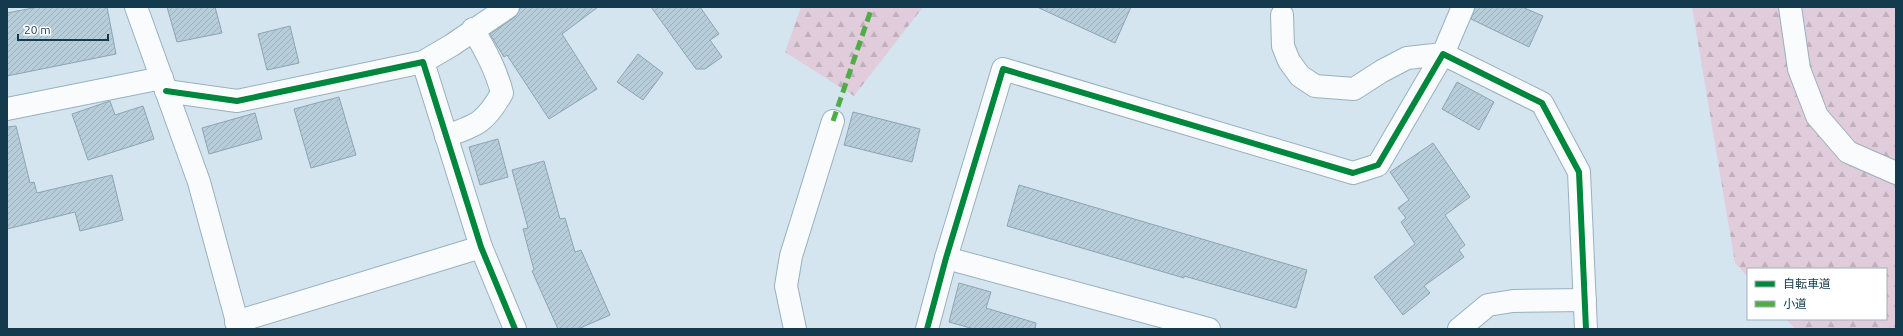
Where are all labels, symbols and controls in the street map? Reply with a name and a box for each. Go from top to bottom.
scale bar [18,16,108,42]
text: 20 m [24,23,51,36]
legend [1747,268,1887,320]
text: 自転車道 [1783,277,1831,290]
text: 小道 [1783,297,1807,310]

